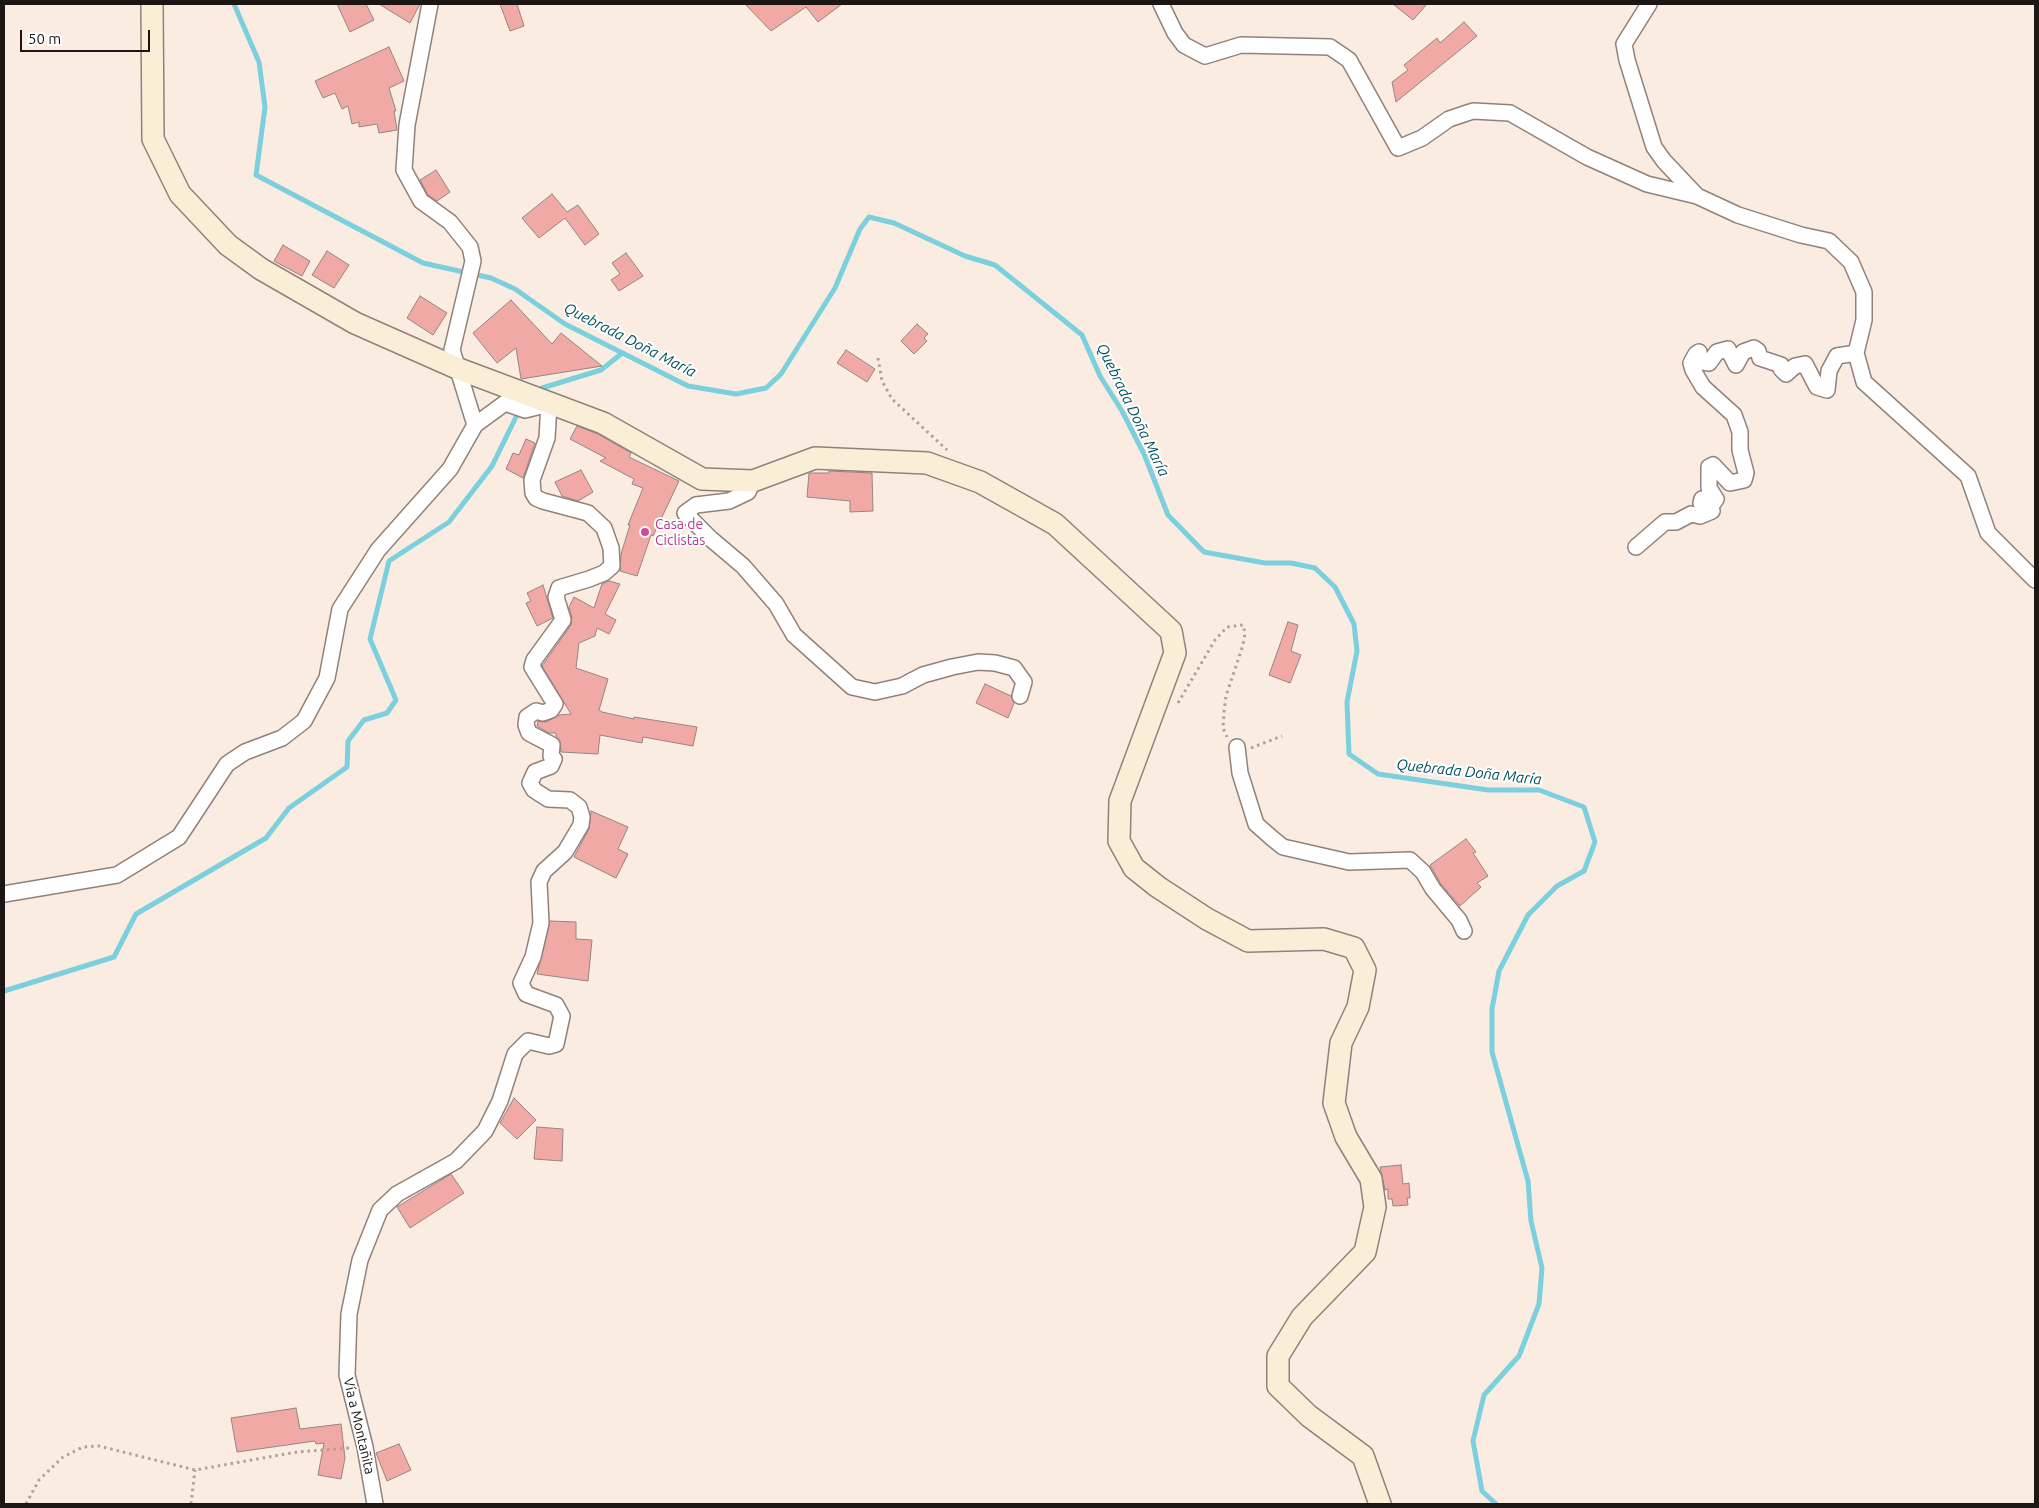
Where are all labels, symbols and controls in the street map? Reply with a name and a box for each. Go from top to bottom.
scale bar [22,20,152,52]
text: 50 m [28,30,61,47]
water label: Quebrada Doña María [561,299,699,381]
water label: Quebrada Doña María [1093,340,1173,480]
place label: Casa de Ciclistas [655,516,705,548]
marker: Casa de Ciclistas [639,526,651,538]
water label: Quebrada Doña María [1395,755,1543,789]
street label: Vía a Montañita [340,1376,378,1476]

